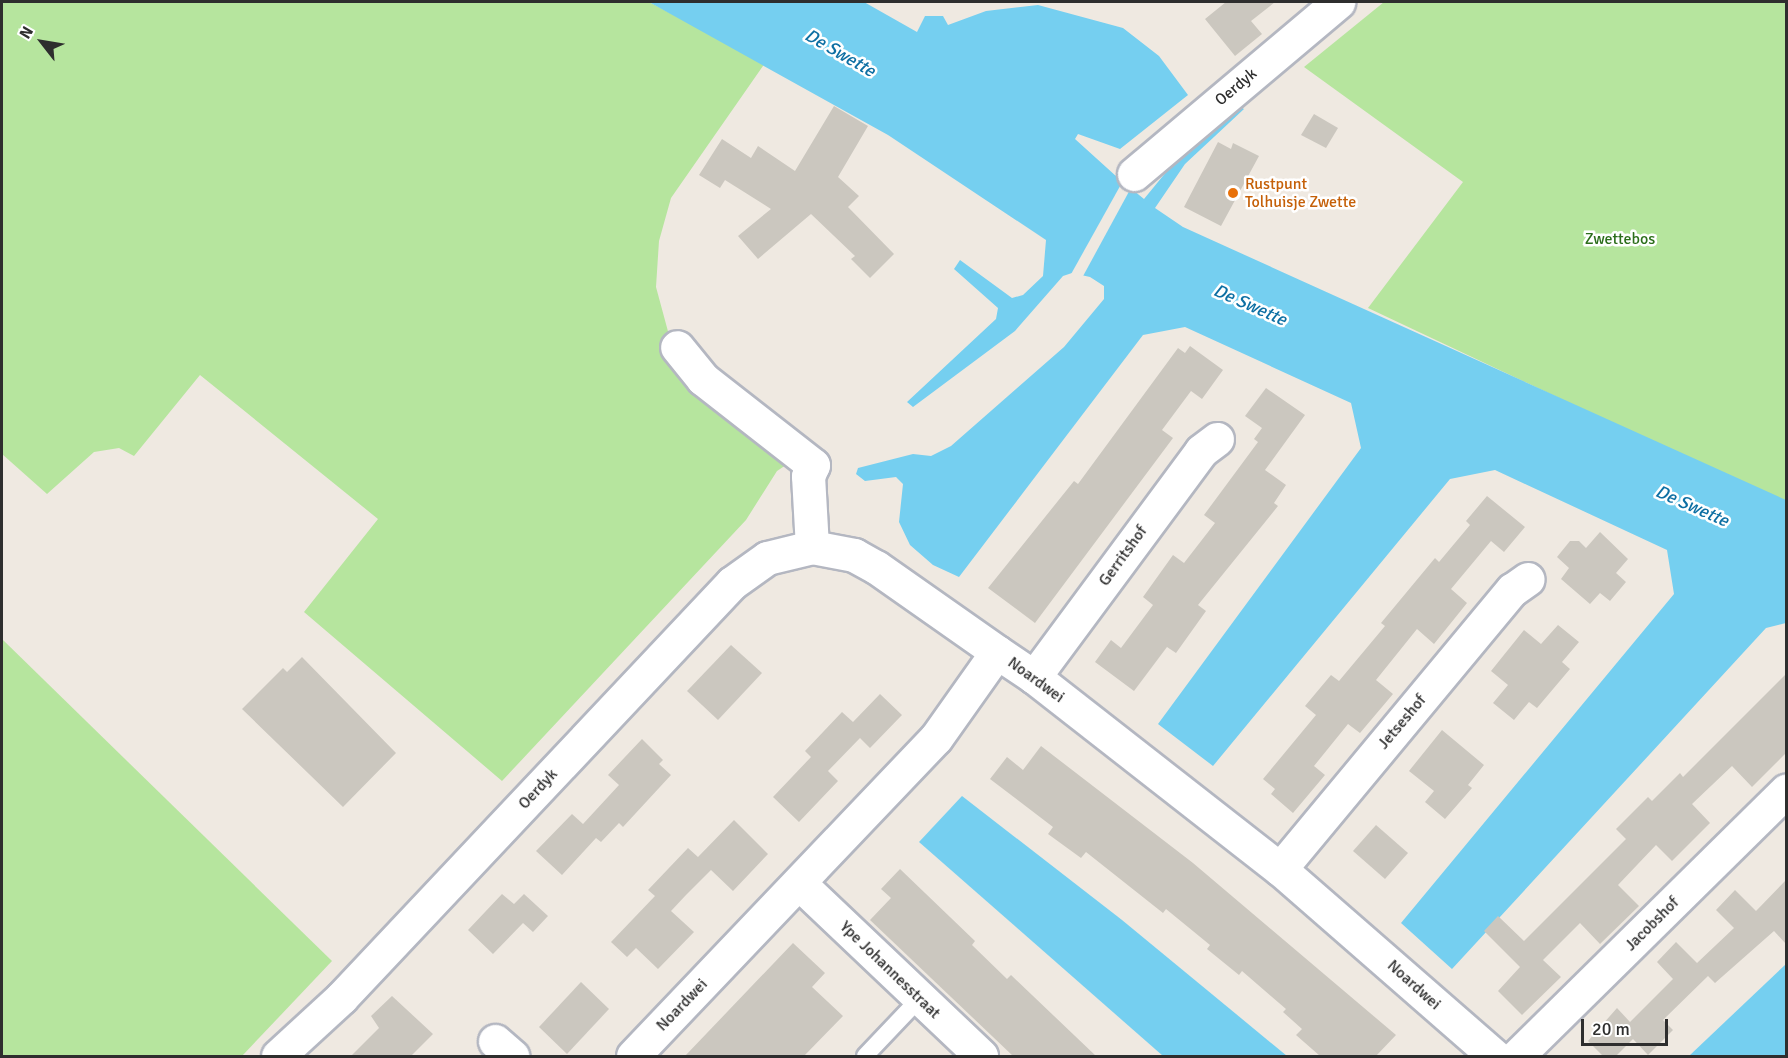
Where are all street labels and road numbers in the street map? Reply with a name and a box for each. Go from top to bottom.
street label: Oerdyk [1211,64,1261,110]
street label: Gerritshof [1095,522,1151,590]
street label: Noardwei [1004,653,1068,707]
street label: Jetseshof [1374,691,1430,753]
street label: Oerdyk [515,765,561,813]
street label: Jacobshof [1621,893,1683,955]
street label: Ype Johannesstraat [836,917,944,1023]
street label: Noardwei [1383,956,1445,1014]
street label: Noardwei [652,975,712,1035]

